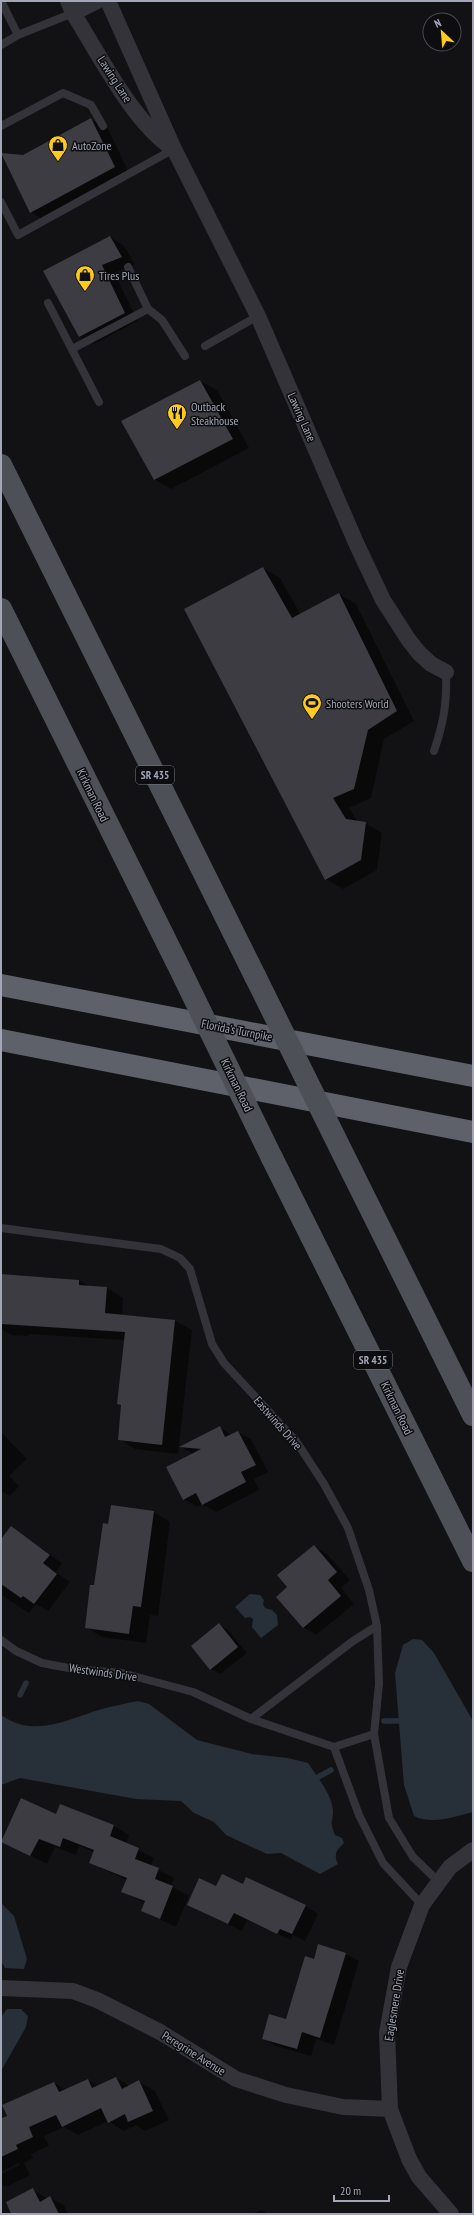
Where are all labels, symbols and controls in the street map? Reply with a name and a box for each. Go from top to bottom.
north arrow [422,12,462,52]
text: N [432,15,443,31]
street label: Lawing Lane [95,53,136,105]
shop icon: AutoZone [47,134,69,162]
place label: AutoZone [72,138,112,153]
shop icon: Tires Plus [74,264,96,292]
place label: Tires Plus [99,268,139,283]
street label: Lawing Lane [285,390,319,444]
place label: Outback Steakhouse [191,399,238,428]
restaurant icon: Outback Steakhouse [166,402,188,430]
sports icon: Shooters World [301,692,323,720]
place label: Shooters World [326,696,389,711]
street label: Kirkman Road [74,766,112,824]
road number: SR 435 [136,766,174,784]
street label: Florida's Turnpike [200,1016,274,1044]
street label: Kirkman Road [218,1056,256,1114]
road number: SR 435 [354,1351,392,1369]
street label: Kirkman Road [378,1379,416,1437]
street label: Eastwinds Drive [251,1393,305,1453]
street label: Westwinds Drive [68,1660,138,1684]
street label: Eaglesmere Drive [381,1968,407,2042]
street label: Peregrine Avenue [159,2028,229,2078]
scale bar [334,2177,389,2203]
text: 20 m [340,2183,361,2198]

